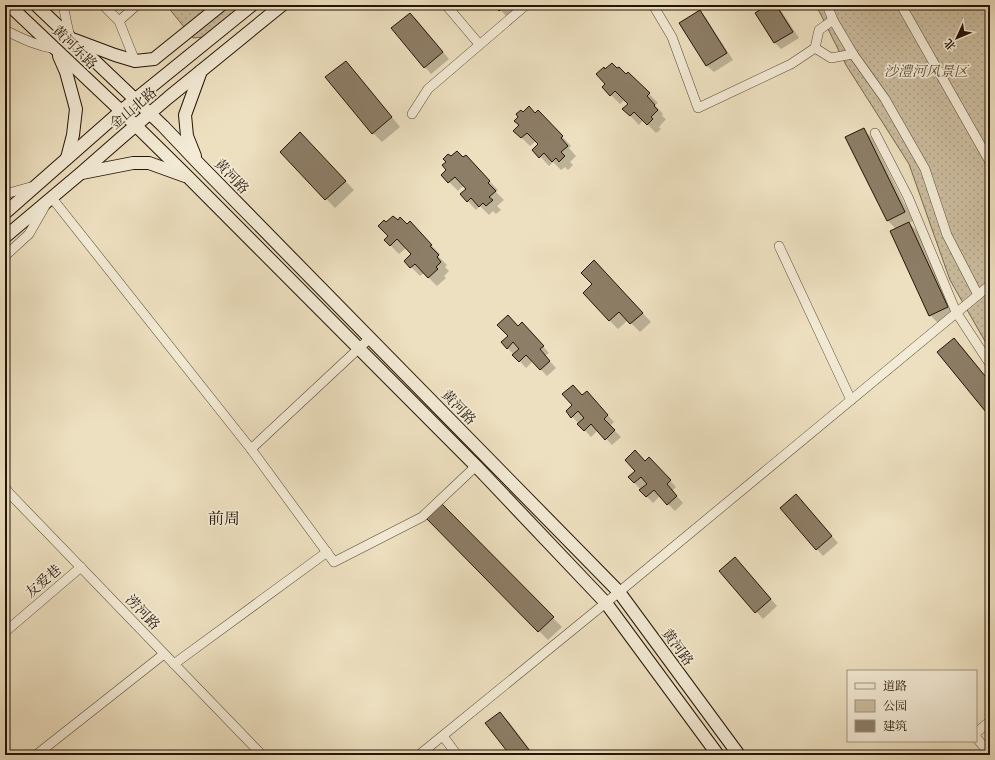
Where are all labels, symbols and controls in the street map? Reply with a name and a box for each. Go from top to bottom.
north arrow [937,18,977,58]
street label: 黄河东路 [48,20,102,74]
text: 北 [940,35,959,54]
park label: 沙澧河风景区 [884,61,970,81]
street label: 金山北路 [105,82,161,134]
street label: 黄河路 [210,154,254,198]
street label: 黄河路 [437,385,481,429]
district label: 前周 [208,506,240,530]
street label: 友爱巷 [21,560,65,602]
street label: 涝河路 [121,590,165,634]
street label: 黄河路 [658,624,698,670]
legend [847,670,977,742]
text: 道路 [883,677,907,694]
text: 公园 [883,697,907,714]
text: 建筑 [883,717,907,734]

